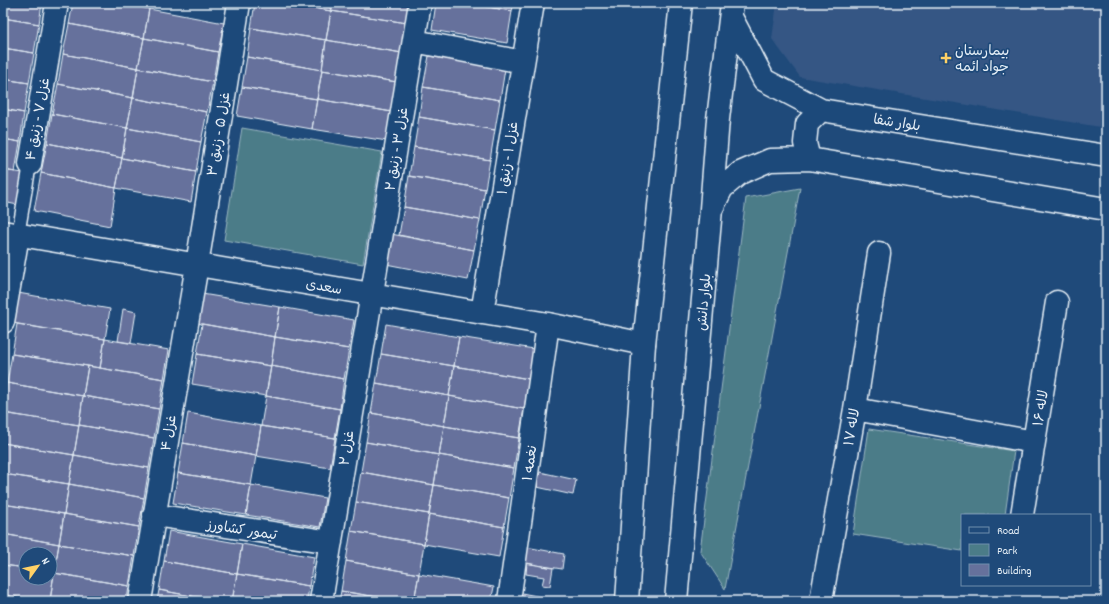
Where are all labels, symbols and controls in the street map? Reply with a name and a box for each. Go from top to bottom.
place label: بیمارستان جواد ائمه [955,42,1009,78]
marker: بیمارستان جواد ائمه [940,52,952,64]
street label: غزل ۷ - زنبق ۴ [22,76,56,162]
street label: غزل ۵ - زنبق ۳ [203,91,236,178]
street label: غزل ۳ - زنبق ۲ [381,106,414,193]
street label: بلوار شفا [872,110,922,138]
street label: غزل ۱ - زنبق ۱ [493,120,525,196]
street label: بلوار دانش [693,273,717,332]
street label: سعدی [304,275,343,301]
street label: لاله ۱۶ [1029,389,1055,428]
street label: لاله ۱۷ [840,407,866,448]
street label: غزل ۴ [157,414,183,453]
street label: غزل ۲ [335,429,361,467]
street label: نغمه ۱ [519,444,543,482]
legend [961,514,1091,586]
street label: تیمور کشاورز [204,515,279,547]
text: Road [997,523,1019,540]
text: Park [997,543,1018,560]
north arrow [18,546,58,586]
text: N [37,555,53,569]
text: Building [997,563,1032,580]

